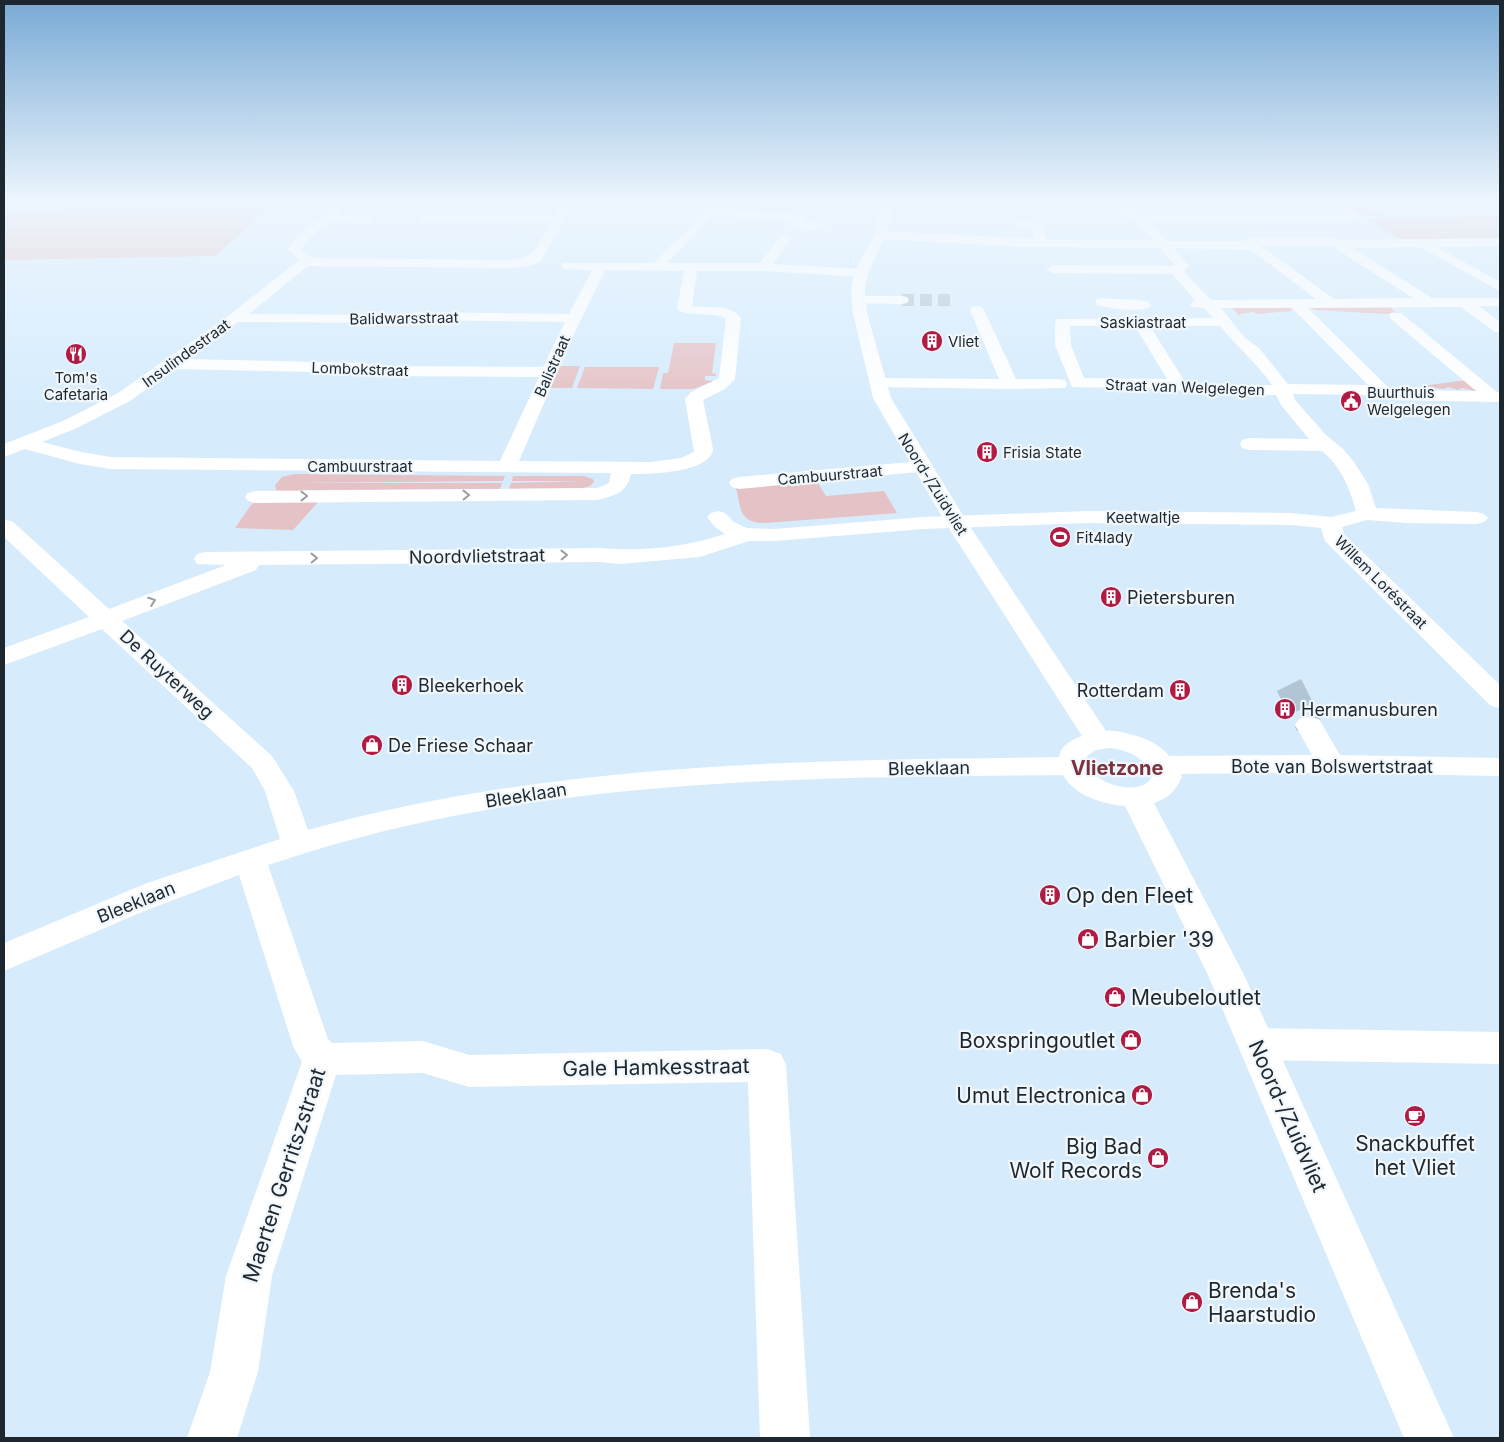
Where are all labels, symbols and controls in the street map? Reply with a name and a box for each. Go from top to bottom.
street label: Balidwarsstraat [349,308,459,328]
street label: Saskiastraat [1100,313,1186,332]
street label: Insulindestraat [138,315,234,391]
building icon: Vliet [920,329,944,353]
street label: Balistraat [530,332,574,400]
place label: Vliet [948,332,979,351]
restaurant icon: Tom's Cafetaria [64,342,88,366]
street label: Lombokstraat [311,358,409,380]
place label: Tom's Cafetaria [44,368,108,404]
street label: Straat van Welgelegen [1105,375,1265,399]
place label: Buurthuis Welgelegen [1367,383,1451,419]
public building icon: Buurthuis Welgelegen [1339,389,1363,413]
street label: Noord-/Zuidvliet [894,429,972,539]
building icon: Frisia State [975,440,999,464]
place label: Frisia State [1003,443,1082,462]
street label: Cambuurstraat [307,457,413,476]
street label: Cambuurstraat [777,461,883,489]
one-way arrow [462,490,470,500]
one-way arrow [300,491,308,501]
street label: Keetwaltje [1106,508,1180,527]
sports icon: Fit4lady [1048,525,1072,549]
place label: Fit4lady [1076,528,1133,547]
street label: Willem Loréstraat [1331,532,1431,632]
street label: Noordvlietstraat [409,544,545,568]
one-way arrow [560,550,568,560]
one-way arrow [310,553,318,563]
building icon: Pietersburen [1099,585,1123,609]
place label: Pietersburen [1127,587,1235,608]
one-way arrow [147,597,156,607]
street label: De Ruyterweg [116,625,218,723]
building icon: Bleekerhoek [390,673,414,697]
place label: Bleekerhoek [418,675,524,696]
building icon: Rotterdam [1168,678,1192,702]
place label: Rotterdam [1077,680,1164,701]
building icon: Hermanusburen [1273,697,1297,721]
place label: Hermanusburen [1301,699,1438,720]
shop icon: De Friese Schaar [360,733,384,757]
place label: De Friese Schaar [388,735,533,756]
district label: Vlietzone [1071,756,1163,780]
street label: Bote van Bolswertstraat [1231,756,1433,777]
street label: Bleeklaan [888,757,970,779]
street label: Bleeklaan [484,778,568,812]
street label: Bleeklaan [94,877,178,927]
building icon: Op den Fleet [1038,883,1062,907]
place label: Op den Fleet [1066,883,1193,908]
shop icon: Barbier '39 [1076,927,1100,951]
place label: Barbier '39 [1104,927,1214,952]
shop icon: Meubeloutlet [1103,985,1127,1009]
place label: Meubeloutlet [1131,985,1261,1010]
place label: Boxspringoutlet [959,1028,1115,1053]
shop icon: Boxspringoutlet [1119,1028,1143,1052]
street label: Noord-/Zuidvliet [1243,1036,1333,1196]
street label: Gale Hamkesstraat [562,1053,750,1081]
street label: Maerten Gerritszstraat [238,1065,330,1285]
place label: Umut Electronica [956,1083,1126,1108]
shop icon: Umut Electronica [1130,1083,1154,1107]
cafe icon: Snackbuffet het Vliet [1403,1104,1427,1128]
place label: Snackbuffet het Vliet [1355,1131,1475,1180]
place label: Big Bad Wolf Records [1009,1134,1142,1183]
shop icon: Big Bad Wolf Records [1146,1146,1170,1170]
place label: Brenda's Haarstudio [1208,1278,1316,1327]
shop icon: Brenda's Haarstudio [1180,1290,1204,1314]

